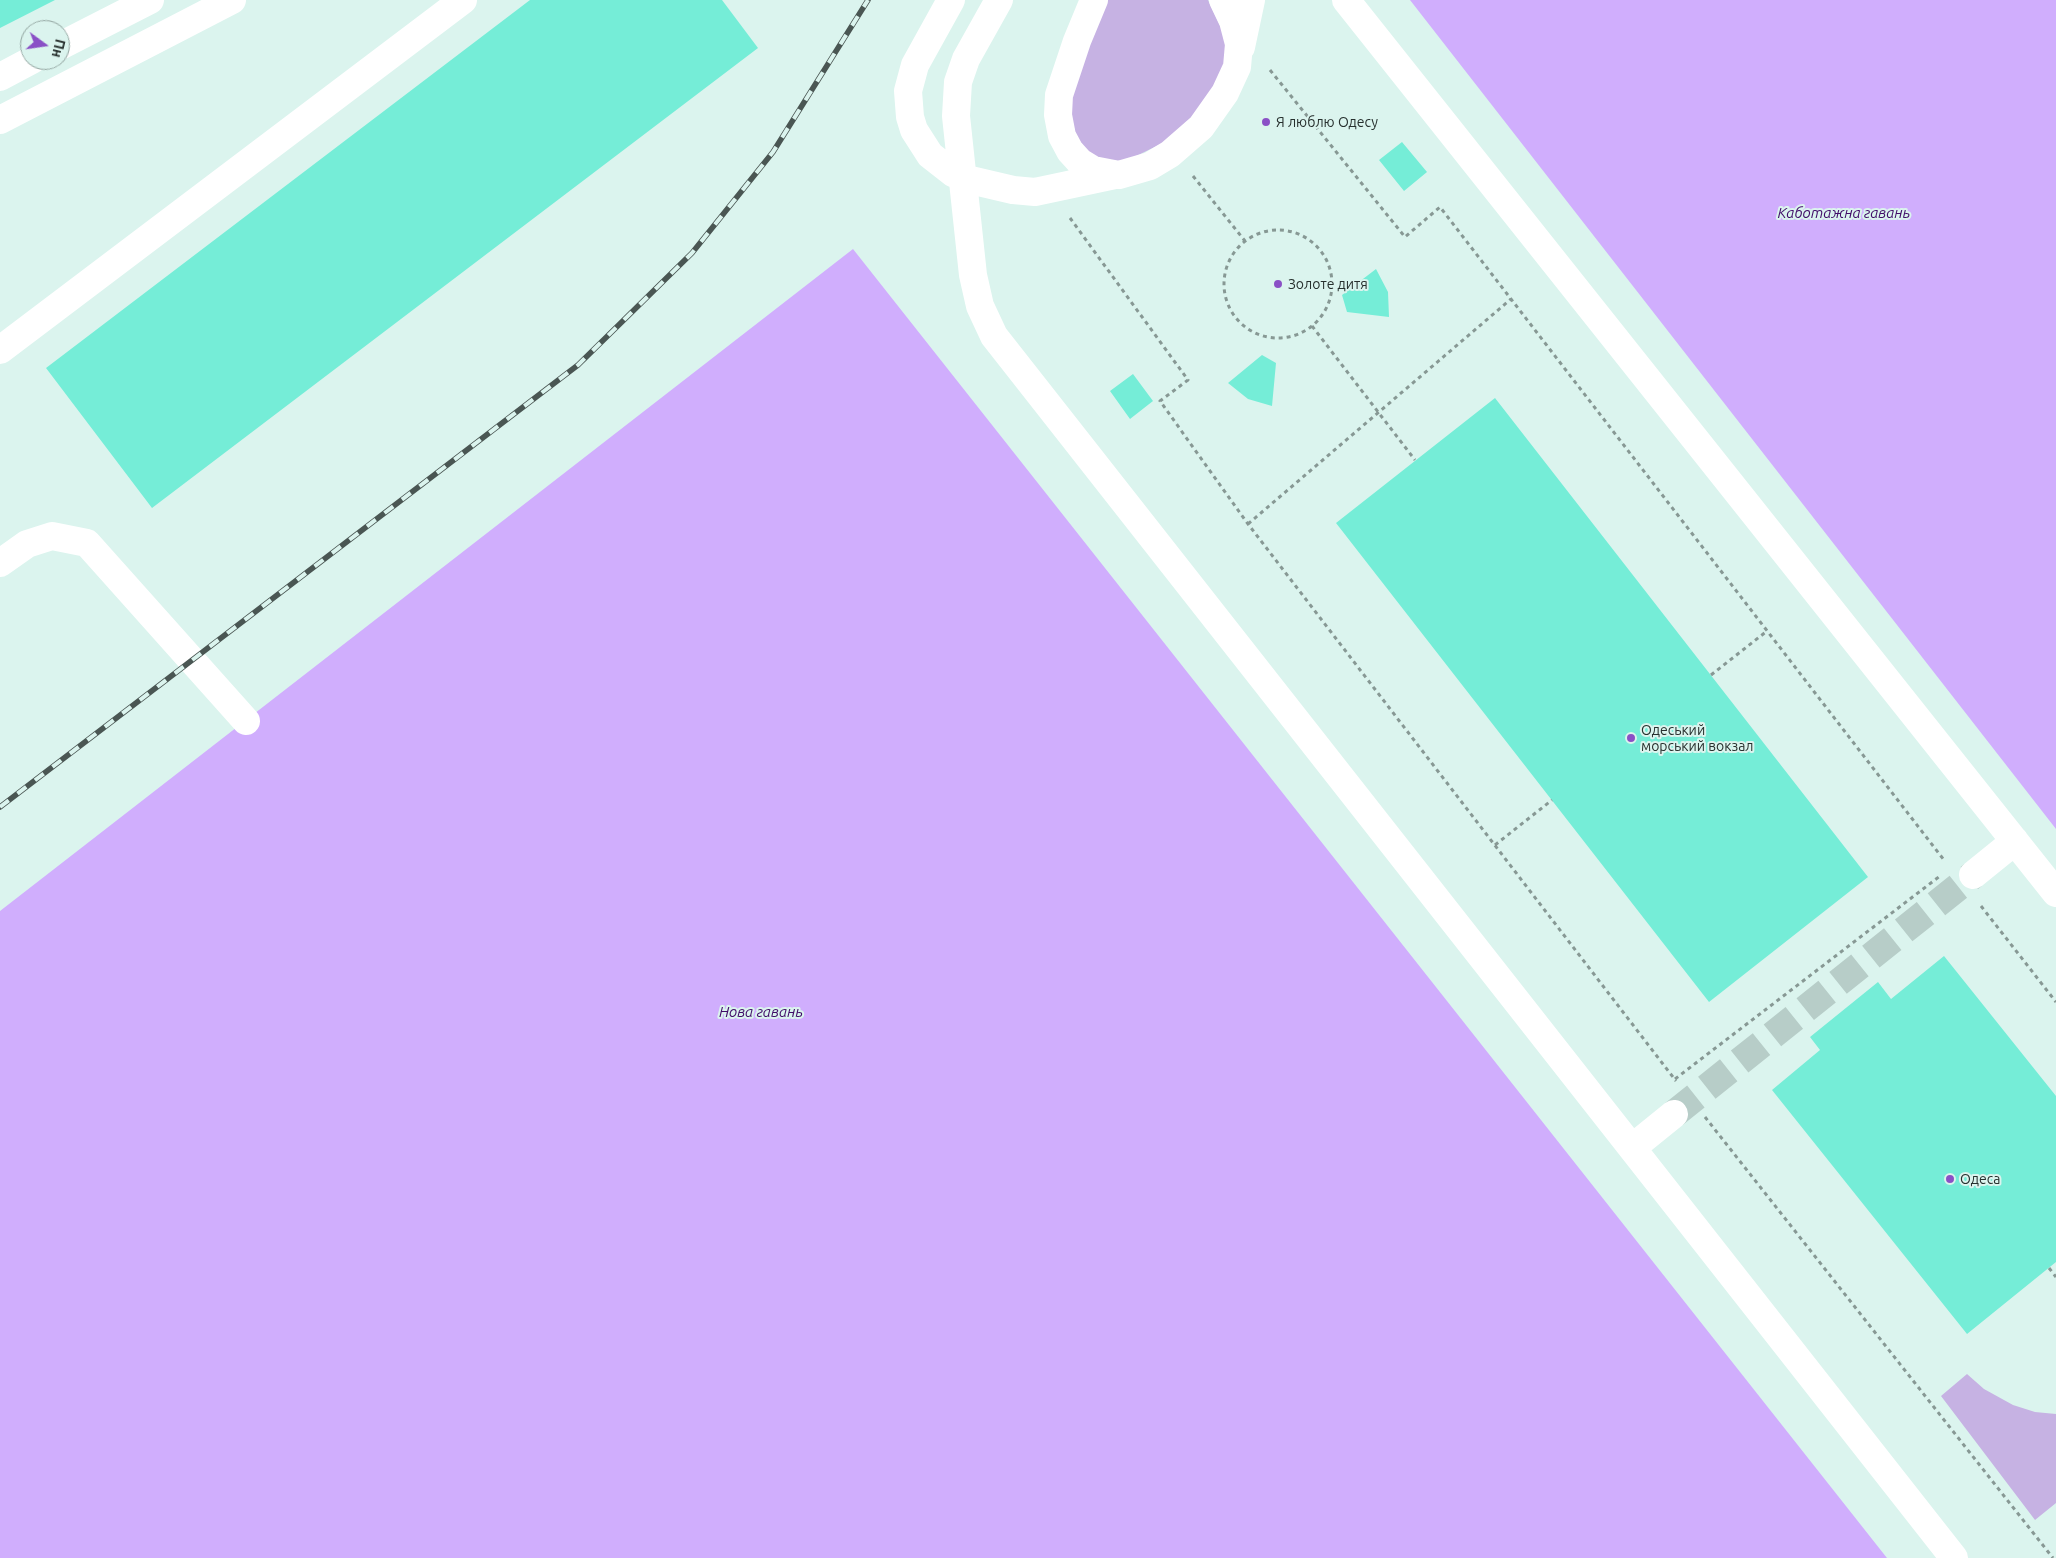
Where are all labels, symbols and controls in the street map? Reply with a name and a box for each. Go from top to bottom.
north arrow [20,20,70,70]
text: Пн [49,38,69,59]
place label: Я люблю Одесу [1276,114,1378,130]
marker: Я люблю Одесу [1260,116,1272,128]
water label: Каботажна гавань [1778,204,1910,222]
place label: Золоте дитя [1288,276,1368,292]
marker: Золоте дитя [1272,278,1284,290]
place label: Одеський морський вокзал [1641,722,1754,754]
marker: Одеський морський вокзал [1625,732,1637,744]
water label: Нова гавань [719,1003,803,1021]
place label: Одеса [1960,1171,2000,1187]
marker: Одеса [1944,1173,1956,1185]

